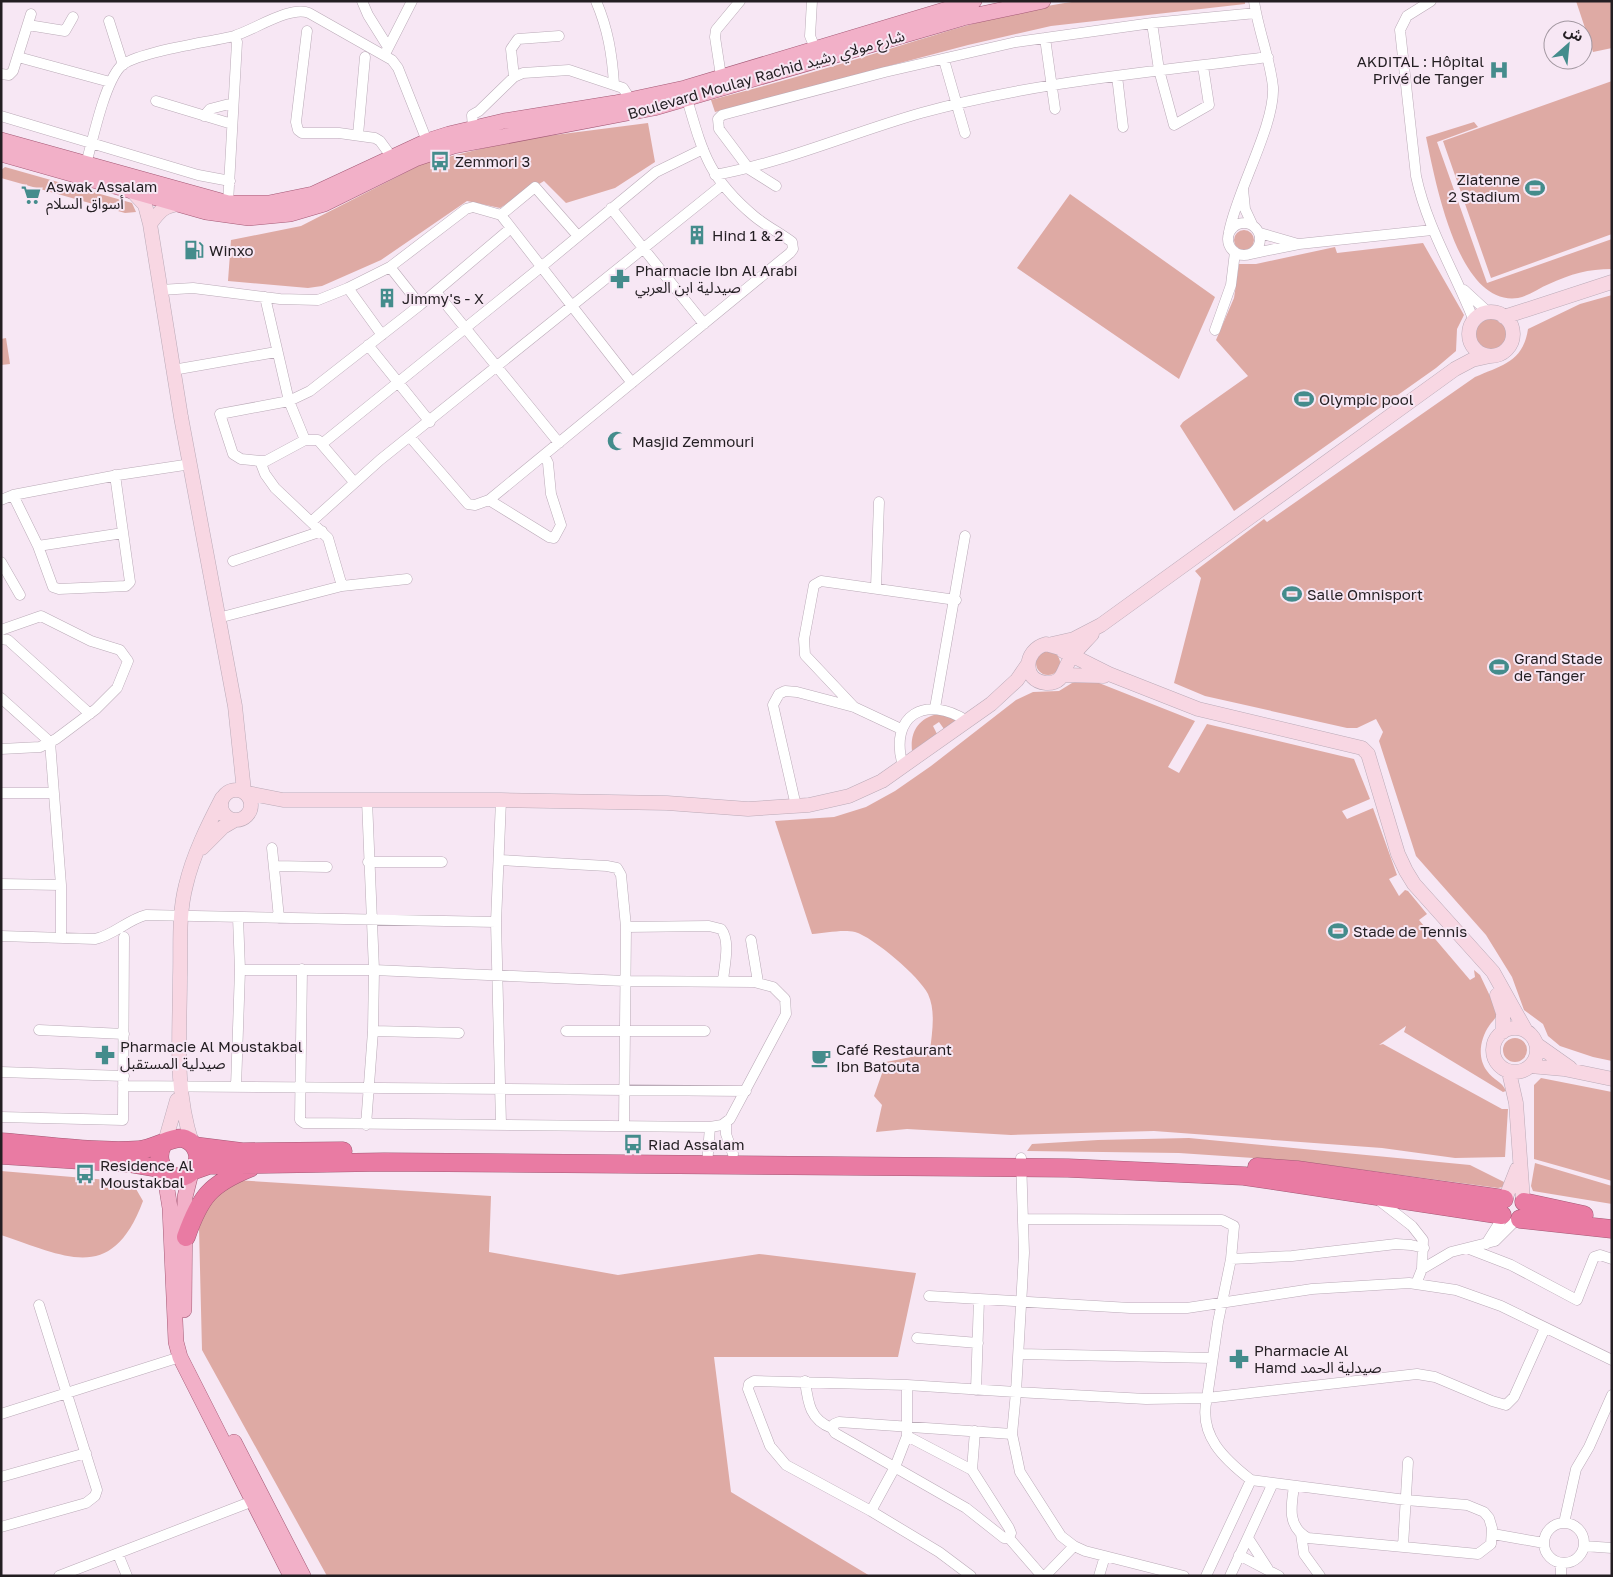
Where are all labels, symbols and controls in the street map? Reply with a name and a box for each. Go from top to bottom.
north arrow [1543,20,1593,70]
text: ش [1562,21,1587,45]
street label: Boulevard Moulay Rachid شارع مولاي رشيد [625,26,908,126]
place label: AKDITAL : Hôpital Privé de Tanger [1357,52,1484,87]
hospital icon: AKDITAL : Hôpital Privé de Tanger [1488,59,1510,81]
bus stop icon: Zemmori 3 [429,150,451,172]
place label: Zemmori 3 [455,152,530,170]
place label: Ziatenne 2 Stadium [1448,170,1520,205]
place label: Aswak Assalam أسواق السلام [46,177,157,215]
sports icon: Ziatenne 2 Stadium [1524,177,1546,199]
supermarket icon: Aswak Assalam أسواق السلام [20,184,42,206]
building icon: Hind 1 & 2 [686,224,708,246]
place label: Hind 1 & 2 [712,226,783,244]
fuel station icon: Winxo [183,239,205,261]
place label: Winxo [209,241,254,259]
place label: Pharmacie Ibn Al Arabi صيدلية ابن العربي [635,261,797,299]
pharmacy icon: Pharmacie Ibn Al Arabi صيدلية ابن العربي [609,268,631,290]
building icon: Jimmy's - X [376,287,398,309]
place label: Jimmy's - X [402,289,484,307]
sports icon: Olympic pool [1293,388,1315,410]
place label: Olympic pool [1319,390,1414,408]
mosque icon: Masjid Zemmouri [606,430,628,452]
place label: Masjid Zemmouri [632,432,754,450]
sports icon: Salle Omnisport [1281,583,1303,605]
place label: Salle Omnisport [1307,585,1423,603]
place label: Grand Stade de Tanger [1514,649,1603,684]
sports icon: Grand Stade de Tanger [1488,656,1510,678]
sports icon: Stade de Tennis [1327,920,1349,942]
place label: Stade de Tennis [1353,922,1467,940]
place label: Pharmacie Al Moustakbal صيدلية المستقبل [120,1037,303,1073]
place label: Café Restaurant Ibn Batouta [836,1040,952,1075]
pharmacy icon: Pharmacie Al Moustakbal صيدلية المستقبل [94,1044,116,1066]
cafe icon: Café Restaurant Ibn Batouta [810,1047,832,1069]
bus stop icon: Riad Assalam [622,1133,644,1155]
place label: Riad Assalam [648,1135,745,1153]
place label: Residence Al Moustakbal [100,1156,193,1191]
bus stop icon: Residence Al Moustakbal [74,1163,96,1185]
place label: Pharmacie Al Hamd صيدلية الحمد [1254,1341,1381,1376]
pharmacy icon: Pharmacie Al Hamd صيدلية الحمد [1228,1348,1250,1370]

